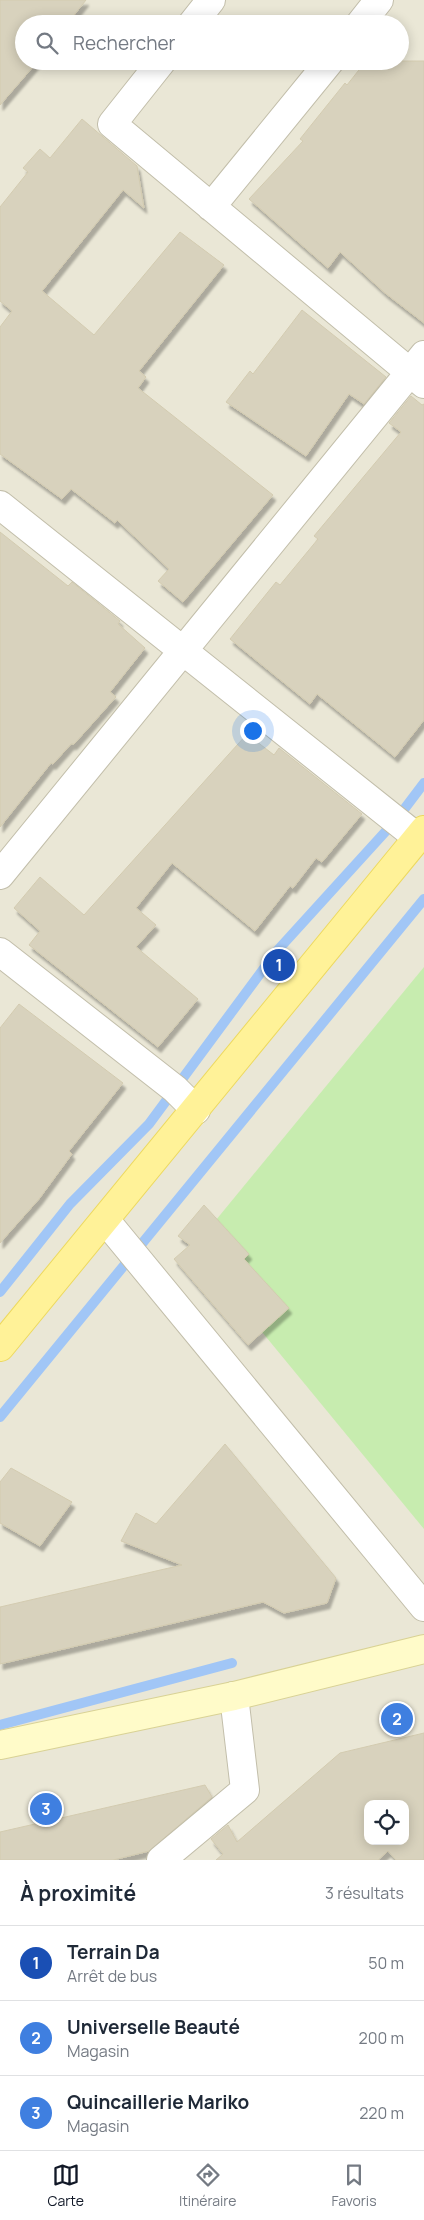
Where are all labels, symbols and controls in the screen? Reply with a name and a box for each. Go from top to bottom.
search box [15,15,409,70]
icon: search [33,29,61,57]
text: Rechercher [73,30,175,56]
your location [240,718,266,744]
pin: 1 [263,946,295,984]
pin: 2 [381,1700,413,1738]
pin: 3 [30,1790,62,1828]
map controls [364,1800,409,1845]
button: locate [364,1800,409,1845]
text: À proximité [20,1879,136,1907]
text: 3 résultats [325,1882,404,1904]
text: Terrain Da [67,1939,160,1965]
text: 1 [32,1952,40,1974]
text: 50 m [368,1952,404,1974]
text: Arrêt de bus [67,1965,157,1987]
text: Universelle Beauté [67,2014,240,2040]
text: 2 [31,2027,41,2049]
text: 200 m [359,2027,404,2049]
text: Magasin [67,2040,129,2062]
text: Quincaillerie Mariko [67,2089,249,2115]
text: 3 [31,2102,41,2124]
text: 220 m [359,2102,404,2124]
text: Magasin [67,2115,129,2137]
tab: Carte [48,2161,84,2210]
tab: Itinéraire [179,2161,236,2210]
tab: Favoris [331,2161,376,2210]

